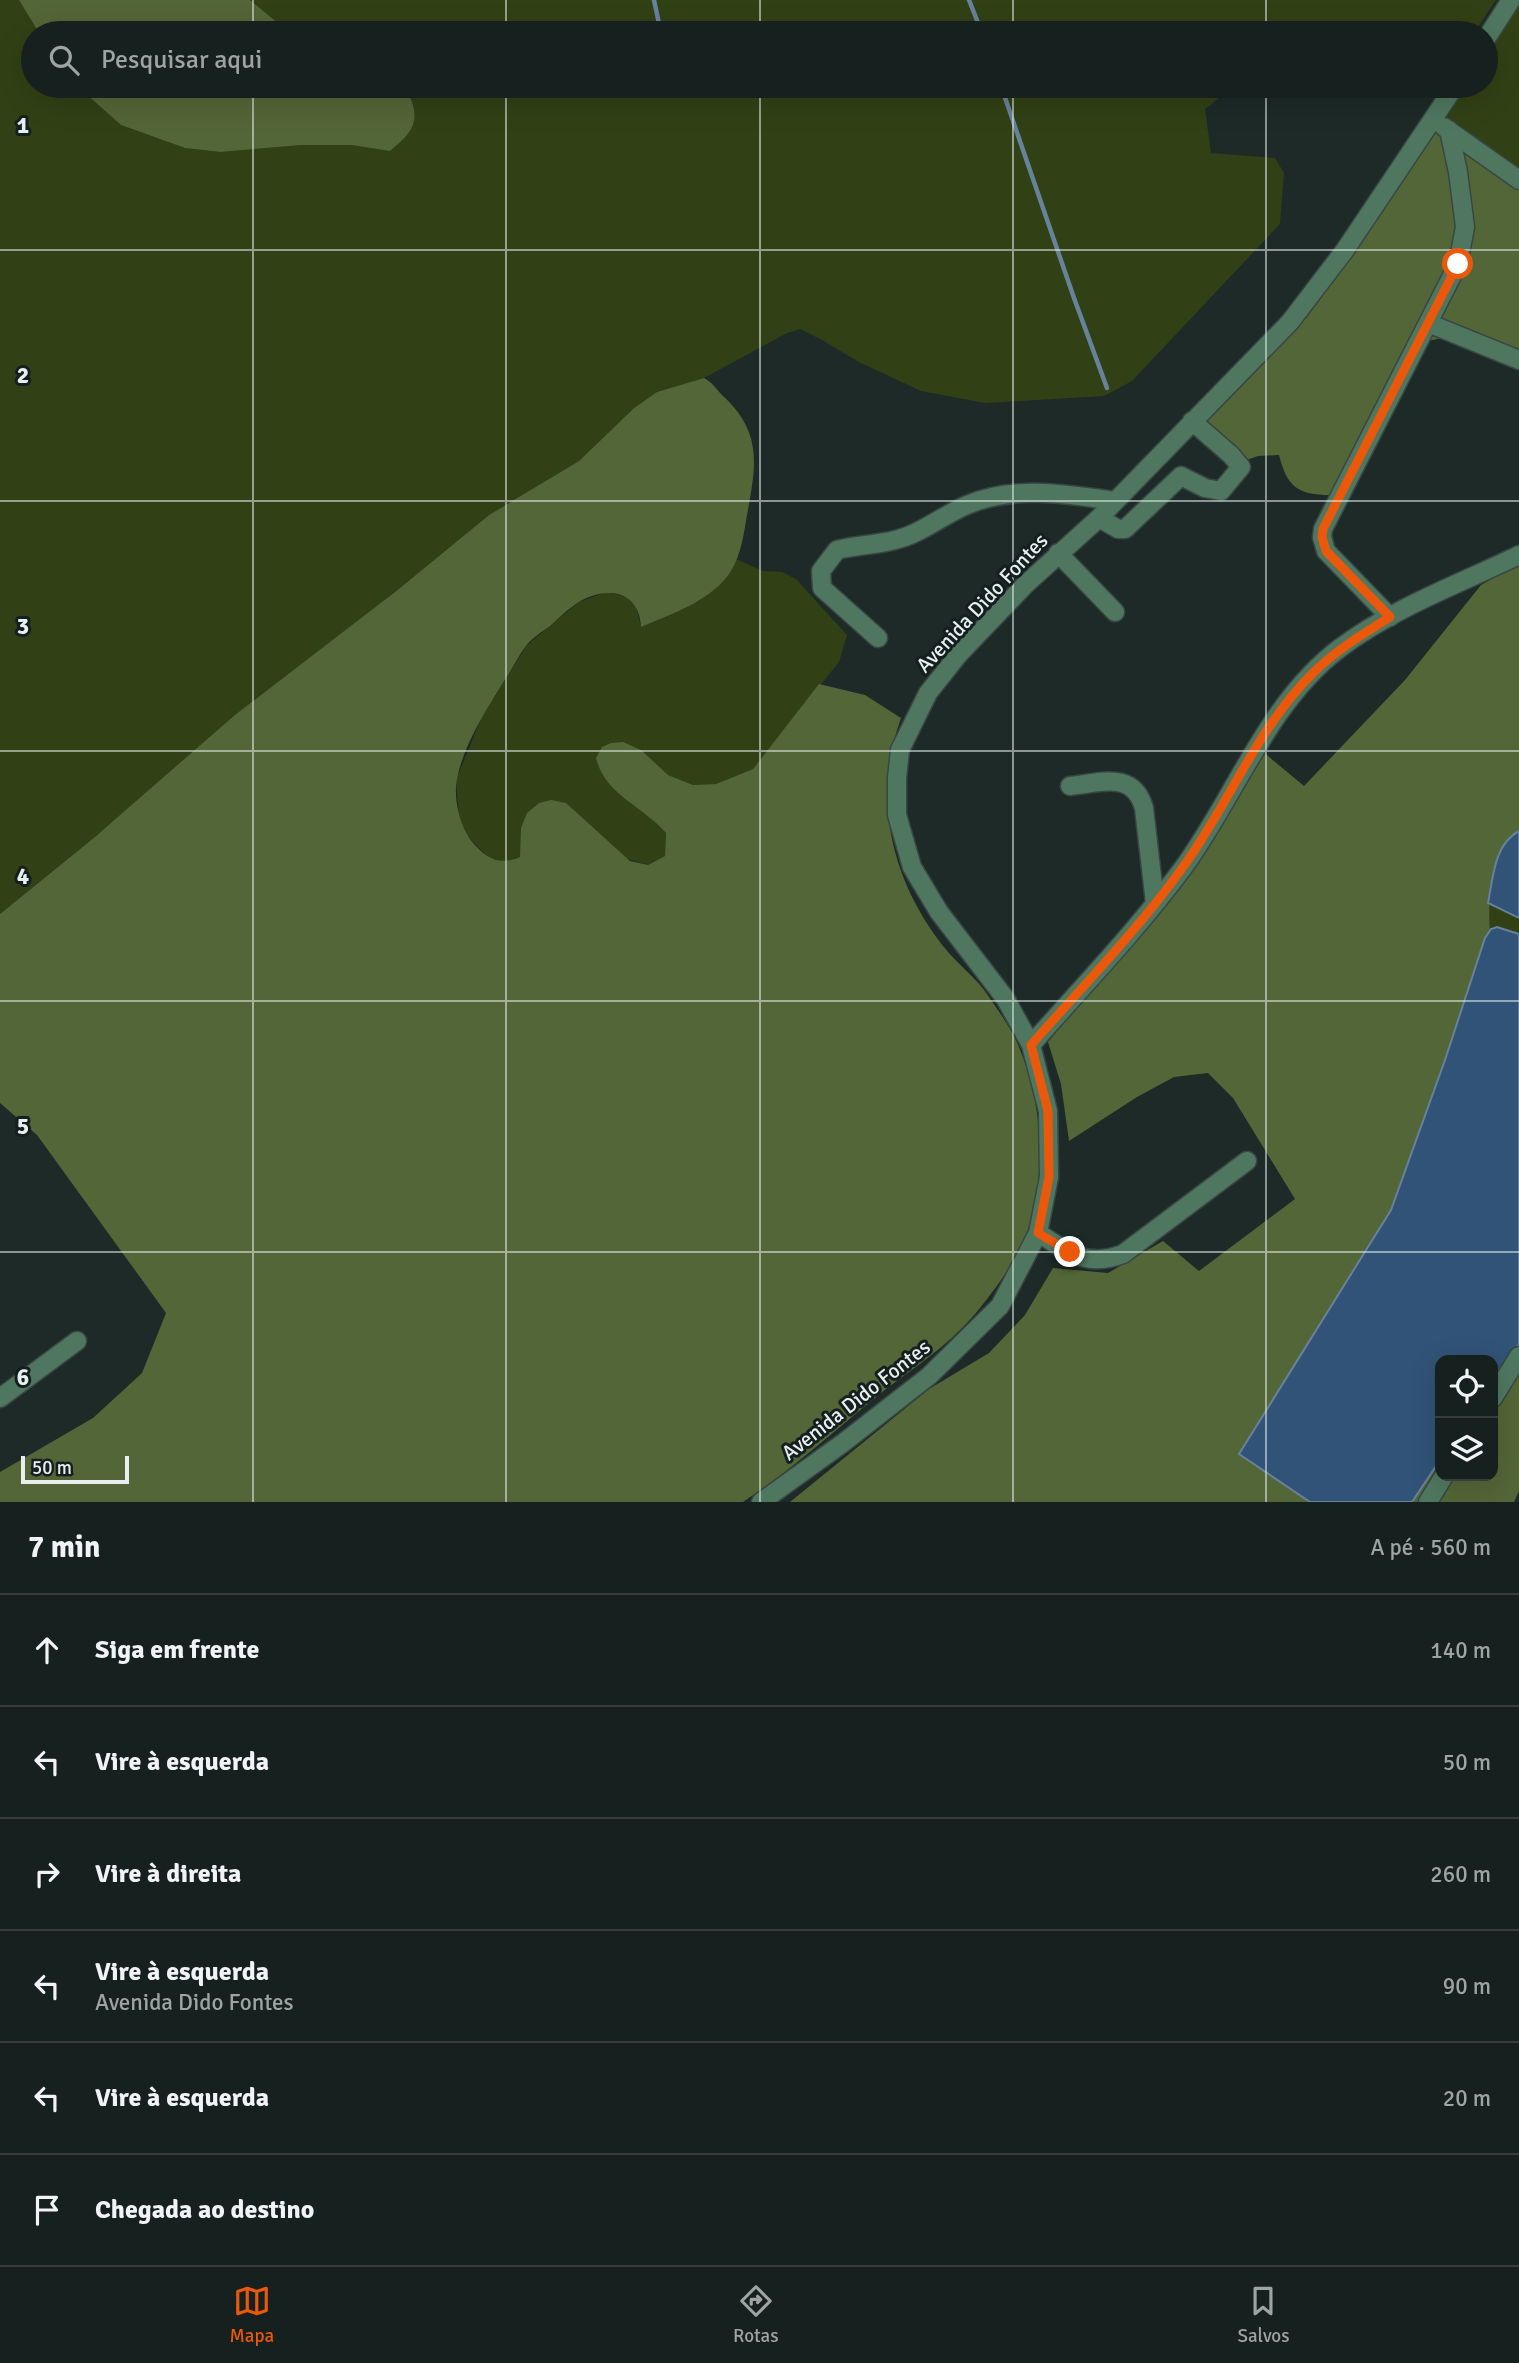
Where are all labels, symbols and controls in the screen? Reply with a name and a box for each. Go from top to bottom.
search box [21,21,1498,98]
icon: search [45,41,83,79]
text: Pesquisar aqui [101,44,262,76]
text: 1 [17,111,29,140]
route start [1442,248,1473,279]
text: 2 [17,361,29,390]
street label: Avenida Dido Fontes [911,528,1053,678]
text: 3 [17,612,29,641]
text: 4 [17,862,29,891]
text: 5 [17,1112,29,1141]
route end [1054,1236,1085,1267]
street label: Avenida Dido Fontes [777,1334,935,1466]
map controls [1435,1355,1498,1481]
button: locate [1435,1355,1498,1418]
text: 6 [17,1363,29,1392]
button: layers [1435,1418,1498,1481]
scale bar [21,1453,130,1485]
text: 50 m [32,1456,72,1480]
text: 7 min [28,1529,100,1566]
text: A pé · 560 m [1370,1533,1491,1562]
icon: ahead [28,1631,66,1669]
text: Siga em frente [95,1634,259,1666]
text: 140 m [1430,1636,1491,1665]
icon: left [28,1743,66,1781]
text: Vire à esquerda [95,1746,269,1778]
text: 50 m [1443,1748,1491,1777]
icon: right [28,1855,66,1893]
text: Vire à direita [95,1858,241,1890]
text: 260 m [1430,1860,1491,1889]
text: Vire à esquerda [95,1956,269,1988]
icon: left [28,1967,66,2005]
text: 90 m [1443,1972,1491,2001]
text: Avenida Dido Fontes [95,1988,294,2017]
icon: left [28,2079,66,2117]
text: Vire à esquerda [95,2082,269,2114]
text: 20 m [1443,2084,1491,2113]
icon: arrive [28,2191,66,2229]
text: Chegada ao destino [95,2194,314,2226]
tab: Mapa [229,2282,274,2348]
tab: Rotas [733,2282,778,2348]
tab: Salvos [1237,2282,1290,2348]

